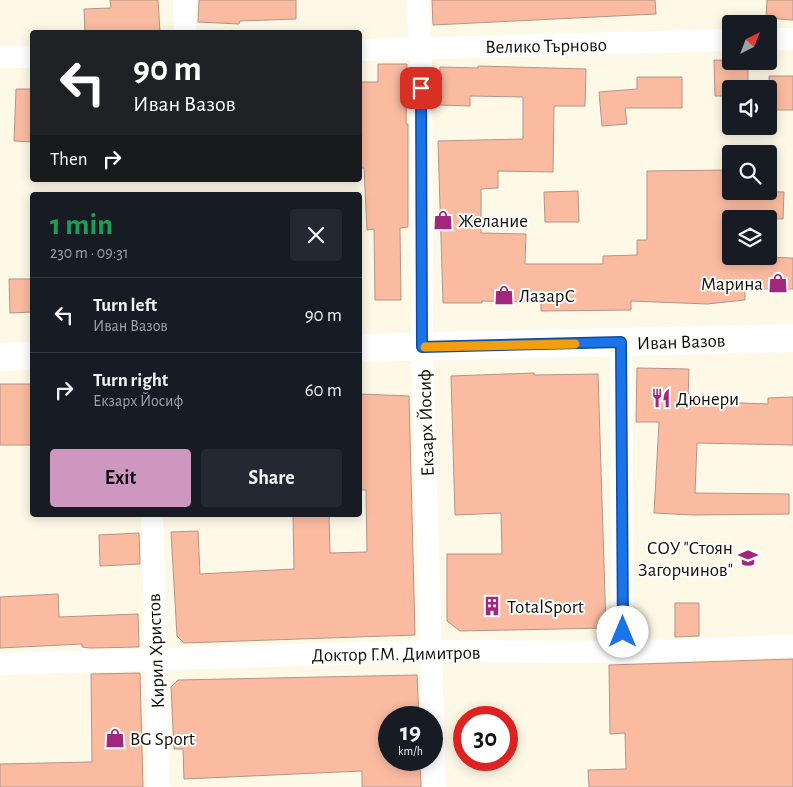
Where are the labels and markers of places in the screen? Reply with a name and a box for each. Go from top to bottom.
pin [400,67,442,109]
shop icon: Желание [432,209,454,231]
place label: Желание [458,212,528,231]
shop icon: Марина [767,272,789,294]
place label: Марина [701,275,763,294]
shop icon: ЛазарС [493,284,515,306]
place label: ЛазарС [519,287,575,306]
restaurant icon: Дюнери [650,387,672,409]
place label: Дюнери [676,390,739,409]
place label: СОУ "Стоян Загорчинов" [638,539,733,580]
school or university icon: СОУ "Стоян Загорчинов" [737,547,759,569]
building icon: TotalSport [481,595,503,617]
place label: TotalSport [507,598,584,617]
shop icon: BG Sport [104,727,126,749]
place label: BG Sport [130,730,195,749]

